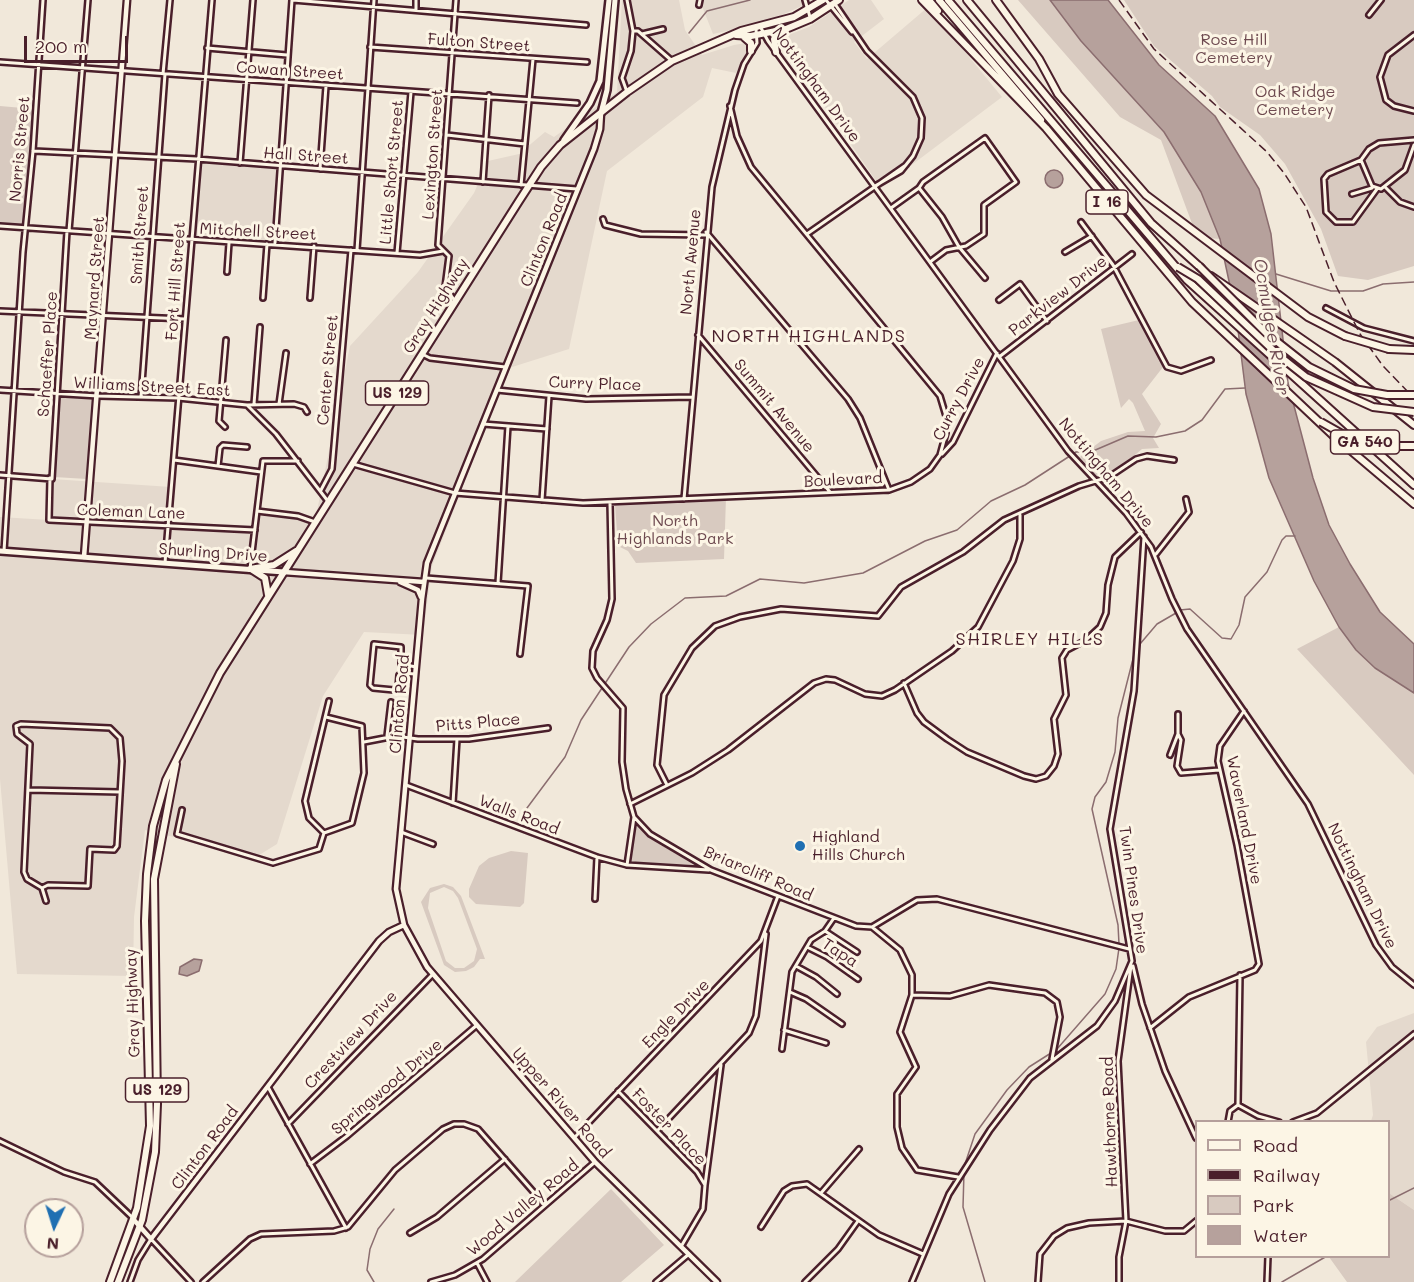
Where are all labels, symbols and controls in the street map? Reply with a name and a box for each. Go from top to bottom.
scale bar [27,24,130,62]
street label: Nottingham Drive [768,24,864,146]
street label: Fulton Street [427,30,531,56]
park label: Rose Hill Cemetery [1195,30,1273,68]
text: 200 m [35,34,87,58]
street label: Cowan Street [235,58,345,84]
park label: Oak Ridge Cemetery [1255,82,1335,120]
street label: Lexington Street [419,88,447,220]
street label: Norris Street [6,95,34,203]
street label: Little Short Street [376,99,408,245]
street label: Hall Street [263,143,349,169]
street label: Smith Street [127,185,153,285]
street label: Clinton Road [516,190,572,290]
road number: I 16 [1086,190,1128,214]
street label: North Avenue [677,208,705,316]
street label: Maynard Street [81,215,109,341]
street label: Mitchell Street [199,219,317,245]
street label: Fort Hill Street [162,221,190,341]
street label: Parkview Drive [1005,252,1111,340]
street label: Gray Highway [399,255,473,357]
water label: Ocmulgee River [1248,257,1294,397]
street label: Schaeffer Place [34,291,62,417]
street label: Center Street [314,314,342,426]
district label: NORTH HIGHLANDS [712,325,906,347]
street label: Curry Drive [929,354,989,444]
street label: Summit Avenue [729,356,819,456]
street label: Williams Street East [73,373,231,401]
street label: Curry Place [548,373,642,395]
road number: US 129 [366,381,428,405]
street label: Nottingham Drive [1054,414,1158,532]
road number: GA 540 [1330,430,1400,454]
street label: Boulevard [803,468,883,492]
street label: Coleman Lane [76,501,186,523]
park label: North Highlands Park [617,511,733,549]
street label: Shurling Drive [158,540,268,566]
district label: SHIRLEY HILLS [955,628,1105,650]
street label: Clinton Road [386,654,414,754]
street label: Pitts Place [435,710,521,736]
street label: Waverland Drive [1222,754,1266,886]
street label: Walls Road [476,791,562,839]
street label: Nottingham Drive [1323,820,1401,952]
street label: Twin Pines Drive [1115,825,1151,955]
place label: Highland Hills Church [812,827,905,865]
marker: Highland Hills Church [793,839,807,853]
street label: Briarcliff Road [701,842,815,906]
street label: Tapa [819,934,861,972]
street label: Gray Highway [122,948,144,1058]
street label: Engle Drive [638,975,714,1053]
street label: Crestview Drive [301,987,401,1093]
street label: Springwood Drive [328,1035,446,1139]
street label: Upper River Road [508,1044,614,1162]
street label: Hawthorne Road [1098,1056,1122,1188]
road number: US 129 [126,1078,188,1102]
street label: Foster Place [628,1085,710,1169]
street label: Clinton Road [167,1102,243,1194]
legend [1195,1120,1390,1258]
text: Road [1253,1133,1298,1157]
street label: Wood Valley Road [463,1156,583,1260]
text: Railway [1253,1163,1320,1187]
text: Park [1253,1193,1294,1217]
north arrow [24,1198,84,1258]
text: Water [1253,1223,1308,1247]
text: N [46,1234,60,1255]

